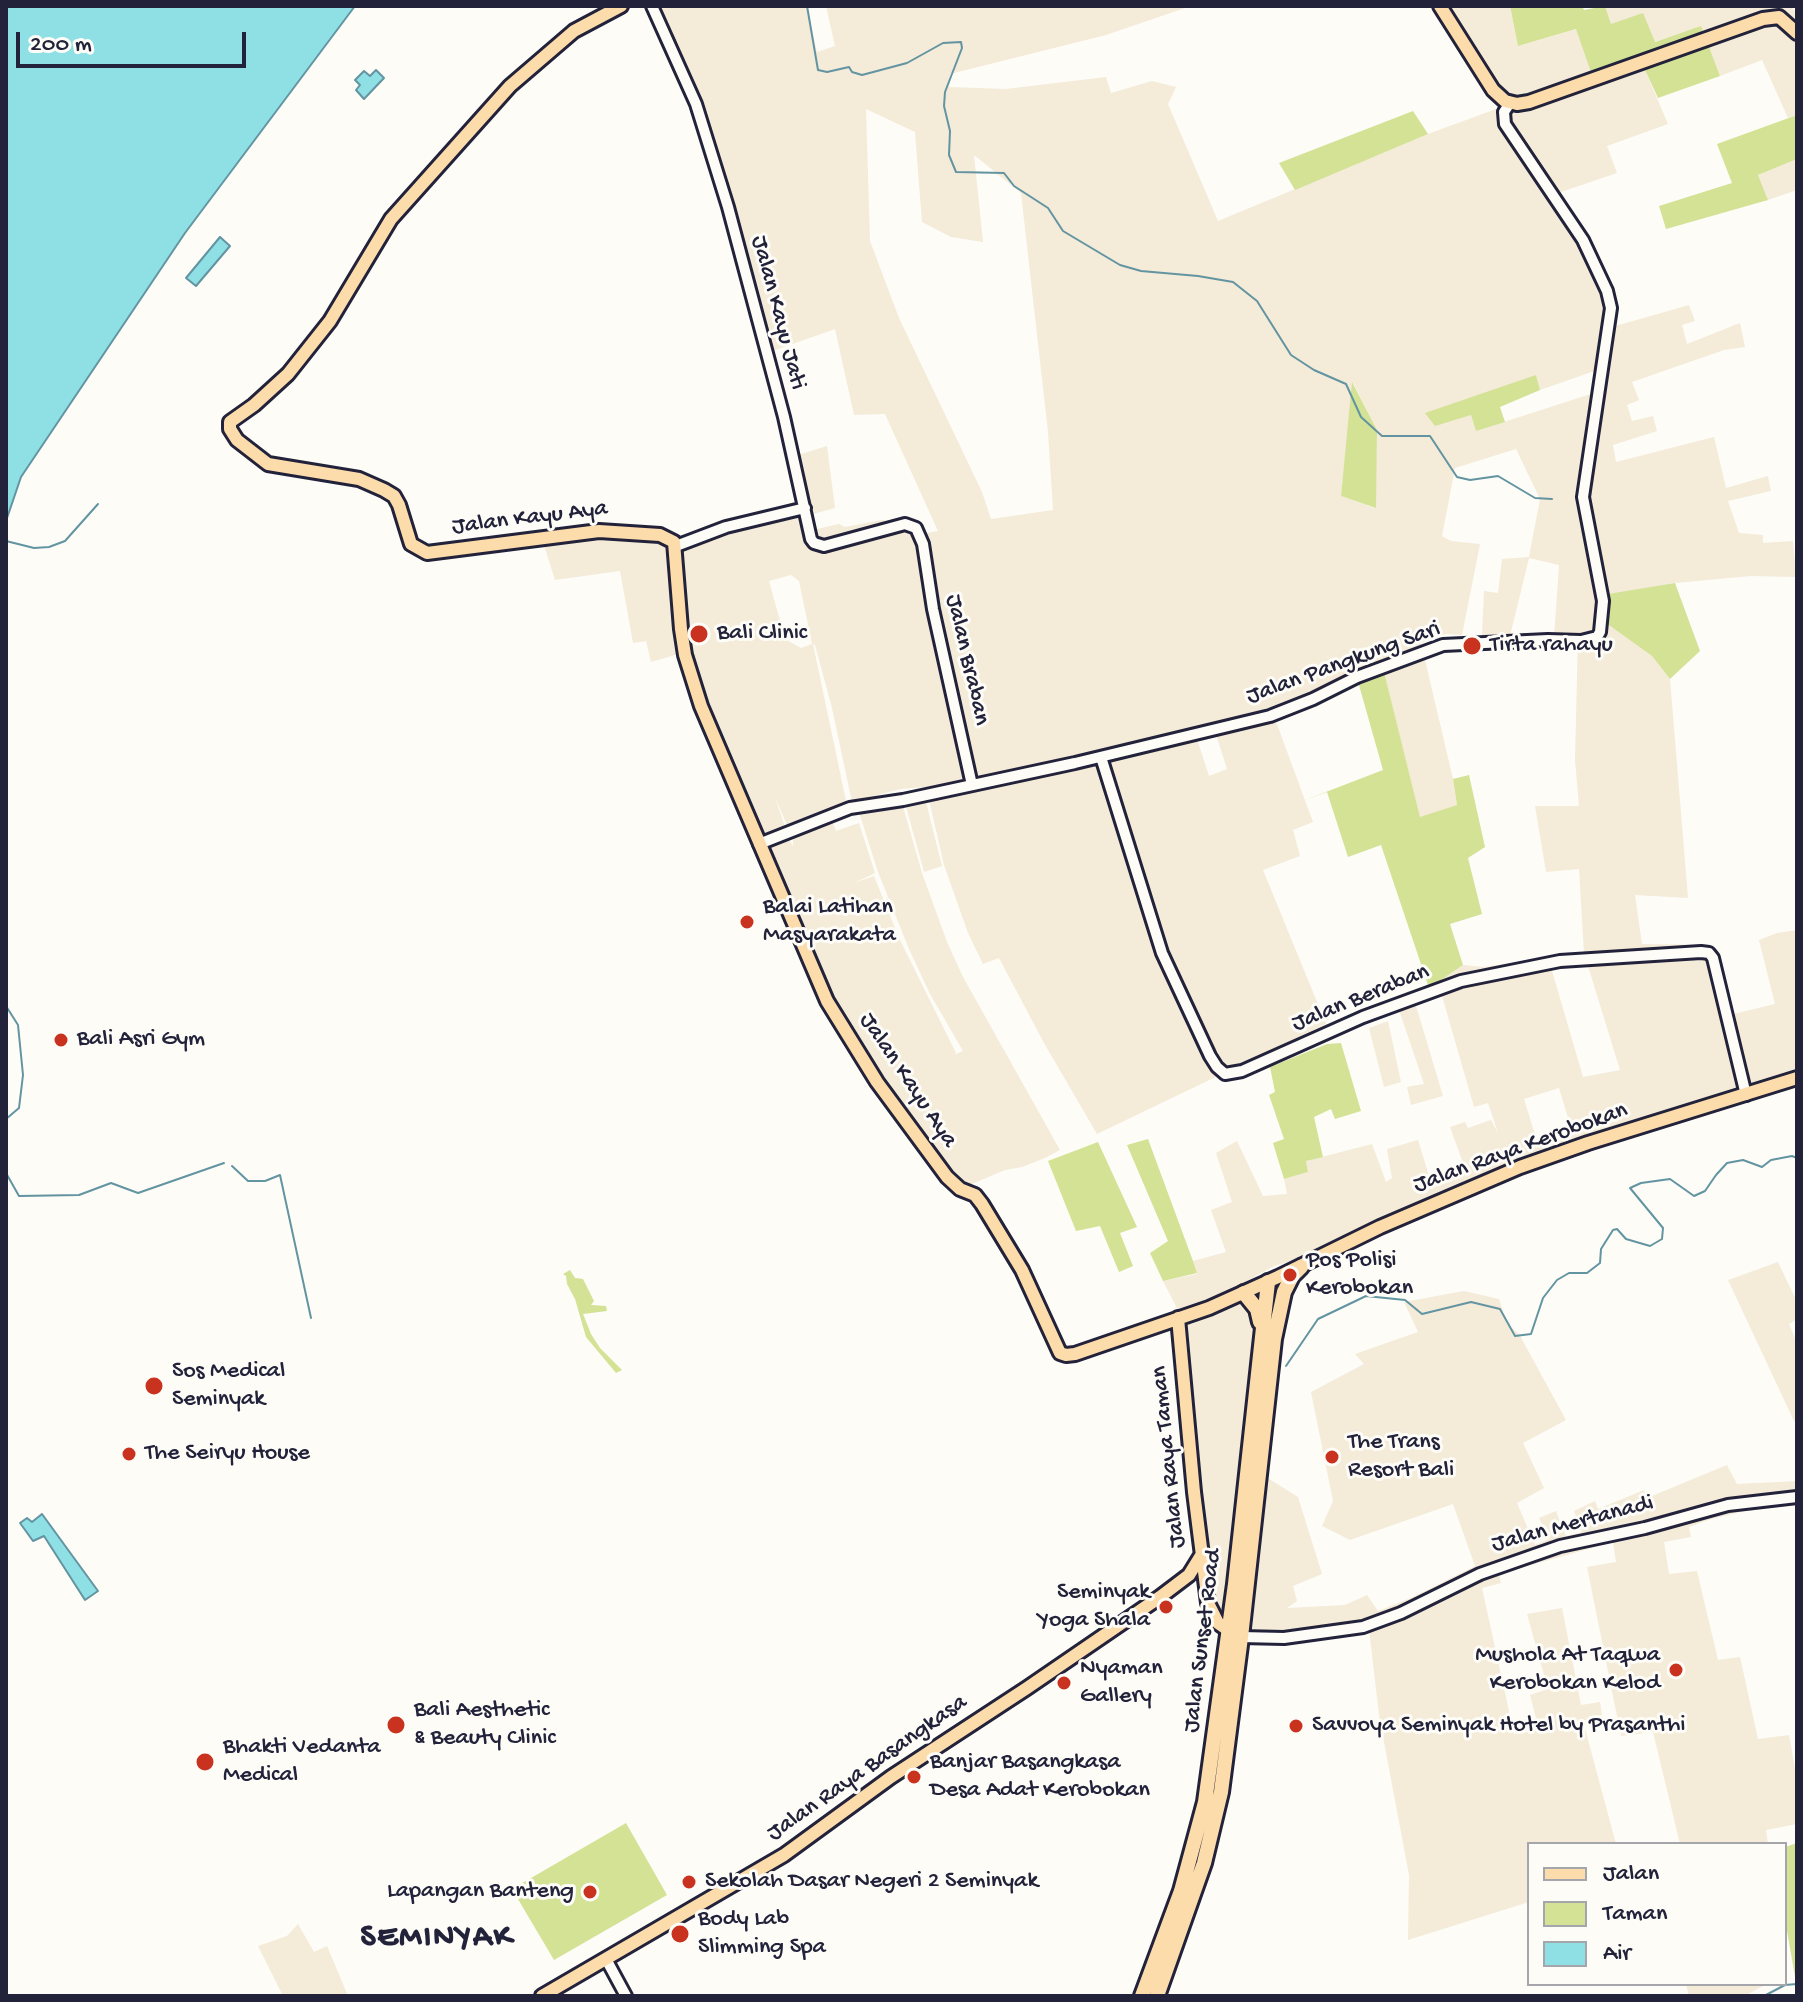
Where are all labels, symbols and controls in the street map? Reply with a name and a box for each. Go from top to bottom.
scale bar [20,16,250,66]
text: 200 m [30,31,92,60]
street label: Jalan Kayu Jati [743,233,811,393]
street label: Jalan Kayu Aya [451,495,609,543]
street label: Jalan Braban [937,592,995,728]
street label: Jalan Pangkung Sari [1243,616,1445,712]
place label: Bali Clinic [717,620,807,648]
marker: Bali Clinic [688,623,710,645]
place label: Tirta rahayu [1490,632,1613,660]
marker: Tirta rahayu [1461,635,1483,657]
place label: Balai Latihan Masyarakata [763,894,896,950]
marker: Balai Latihan Masyarakata [738,913,756,931]
street label: Jalan Beraban [1288,958,1434,1040]
street label: Jalan Kayu Aya [851,1008,963,1154]
place label: Bali Asri Gym [77,1026,205,1054]
marker: Bali Asri Gym [52,1031,70,1049]
street label: Jalan Raya Kerobokan [1410,1097,1632,1201]
place label: Pos Polisi Kerobokan [1306,1247,1413,1303]
marker: Pos Polisi Kerobokan [1281,1266,1299,1284]
place label: Sos Medical Seminyak [172,1358,285,1414]
street label: Jalan Raya Taman [1146,1365,1194,1549]
marker: Sos Medical Seminyak [143,1375,165,1397]
place label: The Trans Resort Bali [1348,1429,1454,1485]
place label: The Seiryu House [145,1440,310,1468]
marker: The Seiryu House [120,1445,138,1463]
marker: The Trans Resort Bali [1323,1448,1341,1466]
street label: Jalan Mertanadi [1489,1490,1657,1560]
street label: Jalan Sunset Road [1178,1548,1230,1734]
place label: Seminyak Yoga Shala [1038,1579,1150,1635]
marker: Seminyak Yoga Shala [1157,1598,1175,1616]
place label: Mushola At Taqwa Kerobokan Kelod [1475,1642,1660,1698]
place label: Nyaman Gallery [1080,1655,1163,1711]
marker: Mushola At Taqwa Kerobokan Kelod [1667,1661,1685,1679]
marker: Nyaman Gallery [1055,1674,1073,1692]
street label: Jalan Raya Basangkasa [762,1689,974,1849]
place label: Bali Aesthetic & Beauty Clinic [414,1697,556,1753]
place label: Savvoya Seminyak Hotel by Prasanthi [1312,1712,1686,1740]
marker: Bali Aesthetic & Beauty Clinic [385,1714,407,1736]
marker: Savvoya Seminyak Hotel by Prasanthi [1287,1717,1305,1735]
place label: Bhakti Vedanta Medical [223,1734,381,1790]
place label: Banjar Basangkasa Desa Adat Kerobokan [930,1749,1150,1805]
marker: Bhakti Vedanta Medical [194,1751,216,1773]
marker: Banjar Basangkasa Desa Adat Kerobokan [905,1768,923,1786]
legend [1527,1842,1787,1986]
text: Jalan [1603,1860,1659,1889]
place label: Sekolah Dasar Negeri 2 Seminyak [705,1868,1038,1896]
marker: Sekolah Dasar Negeri 2 Seminyak [680,1873,698,1891]
place label: Lapangan Banteng [387,1878,574,1906]
marker: Lapangan Banteng [581,1883,599,1901]
text: Taman [1603,1900,1667,1929]
place label: Body Lab Slimming Spa [698,1906,826,1962]
district label: SEMINYAK [361,1920,513,1958]
marker: Body Lab Slimming Spa [669,1923,691,1945]
text: Air [1603,1940,1631,1969]

